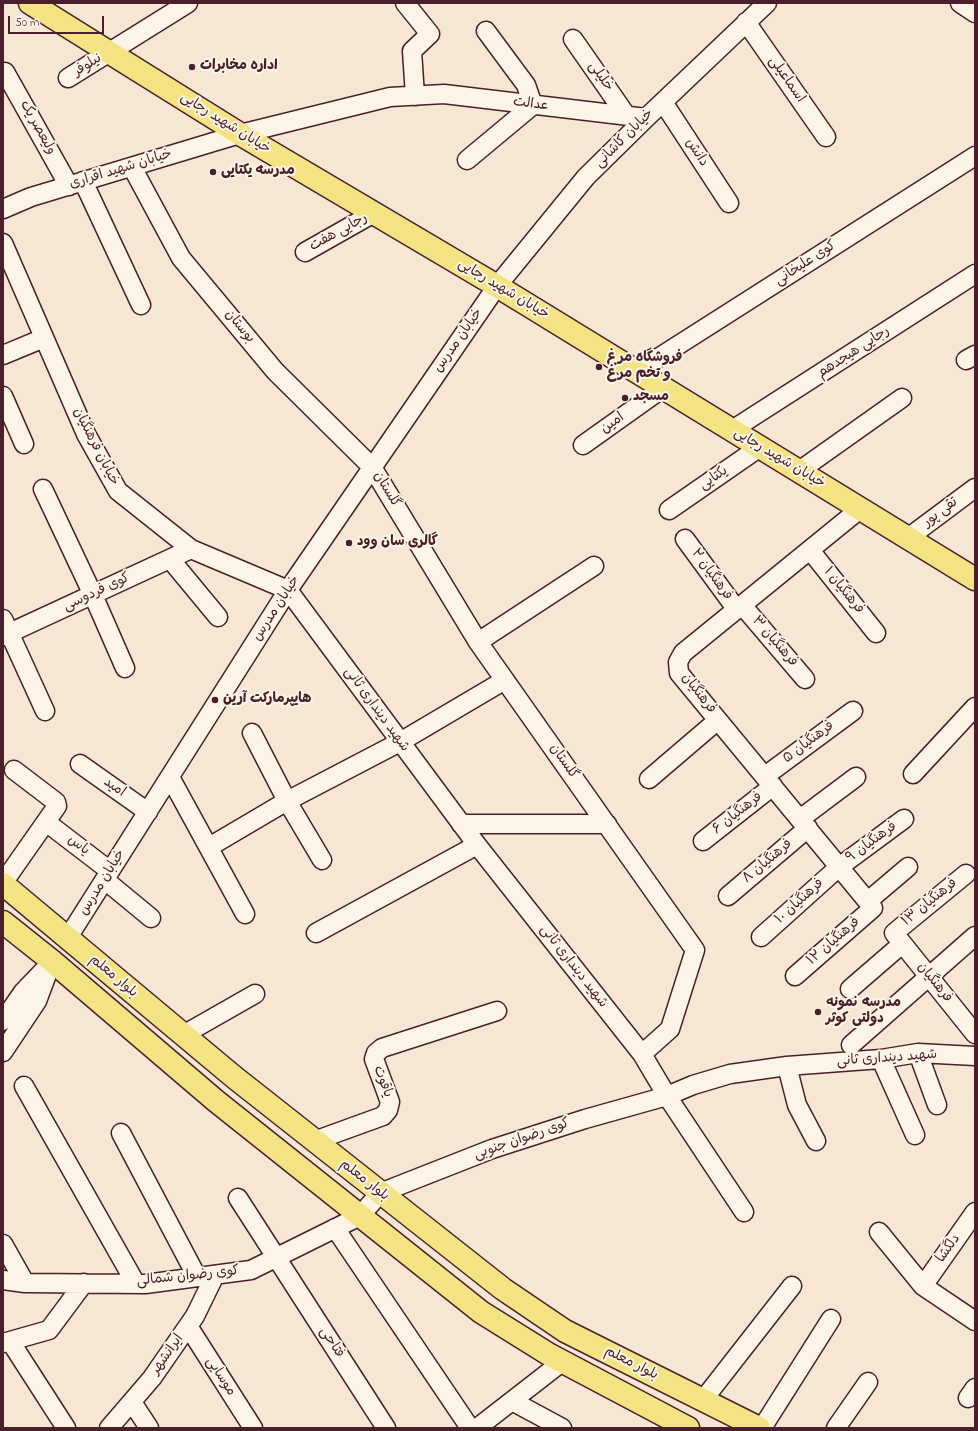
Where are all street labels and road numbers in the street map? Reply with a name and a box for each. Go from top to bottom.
street label: نیلوفر [71,51,105,81]
street label: اسماعیلی [764,54,808,106]
street label: خلیلی [584,59,616,95]
street label: خیابان شهید رجایی [177,89,273,159]
street label: عدالت [512,94,550,116]
street label: ولیعصر یک [15,98,59,158]
street label: خیابان کاشانی [592,106,658,172]
street label: دانش [681,136,711,170]
street label: خیابان شهید اقراری [68,146,174,194]
street label: رجایی هفت [307,210,371,256]
street label: کوی علیخانی [772,238,840,290]
street label: خیابان شهید رجایی [454,256,552,324]
street label: خیابان مدرس [431,306,487,376]
street label: بوستان [220,307,258,347]
street label: رجایی هیجدهم [815,323,893,383]
street label: خیابان فرهنگیان [68,405,122,489]
street label: امین [598,410,628,438]
street label: خیابان شهید رجایی [730,425,828,493]
street label: یکتایی [696,463,732,495]
street label: گلستان [369,469,403,511]
street label: تقی پور [920,495,962,531]
street label: فرهنگیان ۲ [687,546,735,604]
street label: فرهنگیان ۱ [819,564,867,618]
street label: کوی فردوسی [61,570,133,616]
street label: خیابان مدرس [250,573,304,645]
street label: فرهنگیان ۳ [747,613,801,671]
street label: شهید دینداری ثانی [340,664,412,756]
street label: فرهنگیان [677,670,719,718]
street label: فرهنگیان ۵ [780,718,838,768]
street label: گلستان [545,741,581,783]
street label: امید [100,775,128,801]
street label: فرهنگیان ۶ [710,789,766,839]
street label: فرهنگیان ۹ [843,819,901,867]
street label: یاس [64,832,92,860]
street label: فرهنگیان ۸ [740,836,796,888]
street label: خیابان مدرس [76,847,130,919]
street label: فرهنگیان ۱۳ [899,875,961,931]
street label: فرهنگیان ۱۰ [772,876,828,928]
street label: فرهنگیان ۱۲ [804,914,864,970]
street label: شهید دینداری ثانی [535,922,611,1012]
street label: بلوار معلم [85,952,141,1002]
street label: فرهنگیان [913,960,955,1006]
street label: شهید دینداری ثانی [836,1047,938,1071]
street label: یاقوت [369,1064,395,1100]
street label: کوی رضوان جنوبی [472,1116,572,1164]
street label: بلوار معلم [336,1157,392,1205]
street label: دلگشا [933,1232,965,1266]
street label: کوی رضوان شمالی [136,1263,240,1291]
street label: فتاحی [315,1325,347,1361]
street label: ایرانشهر [148,1331,188,1379]
street label: بلوار معلم [601,1343,661,1385]
street label: موسایی [201,1354,239,1400]

